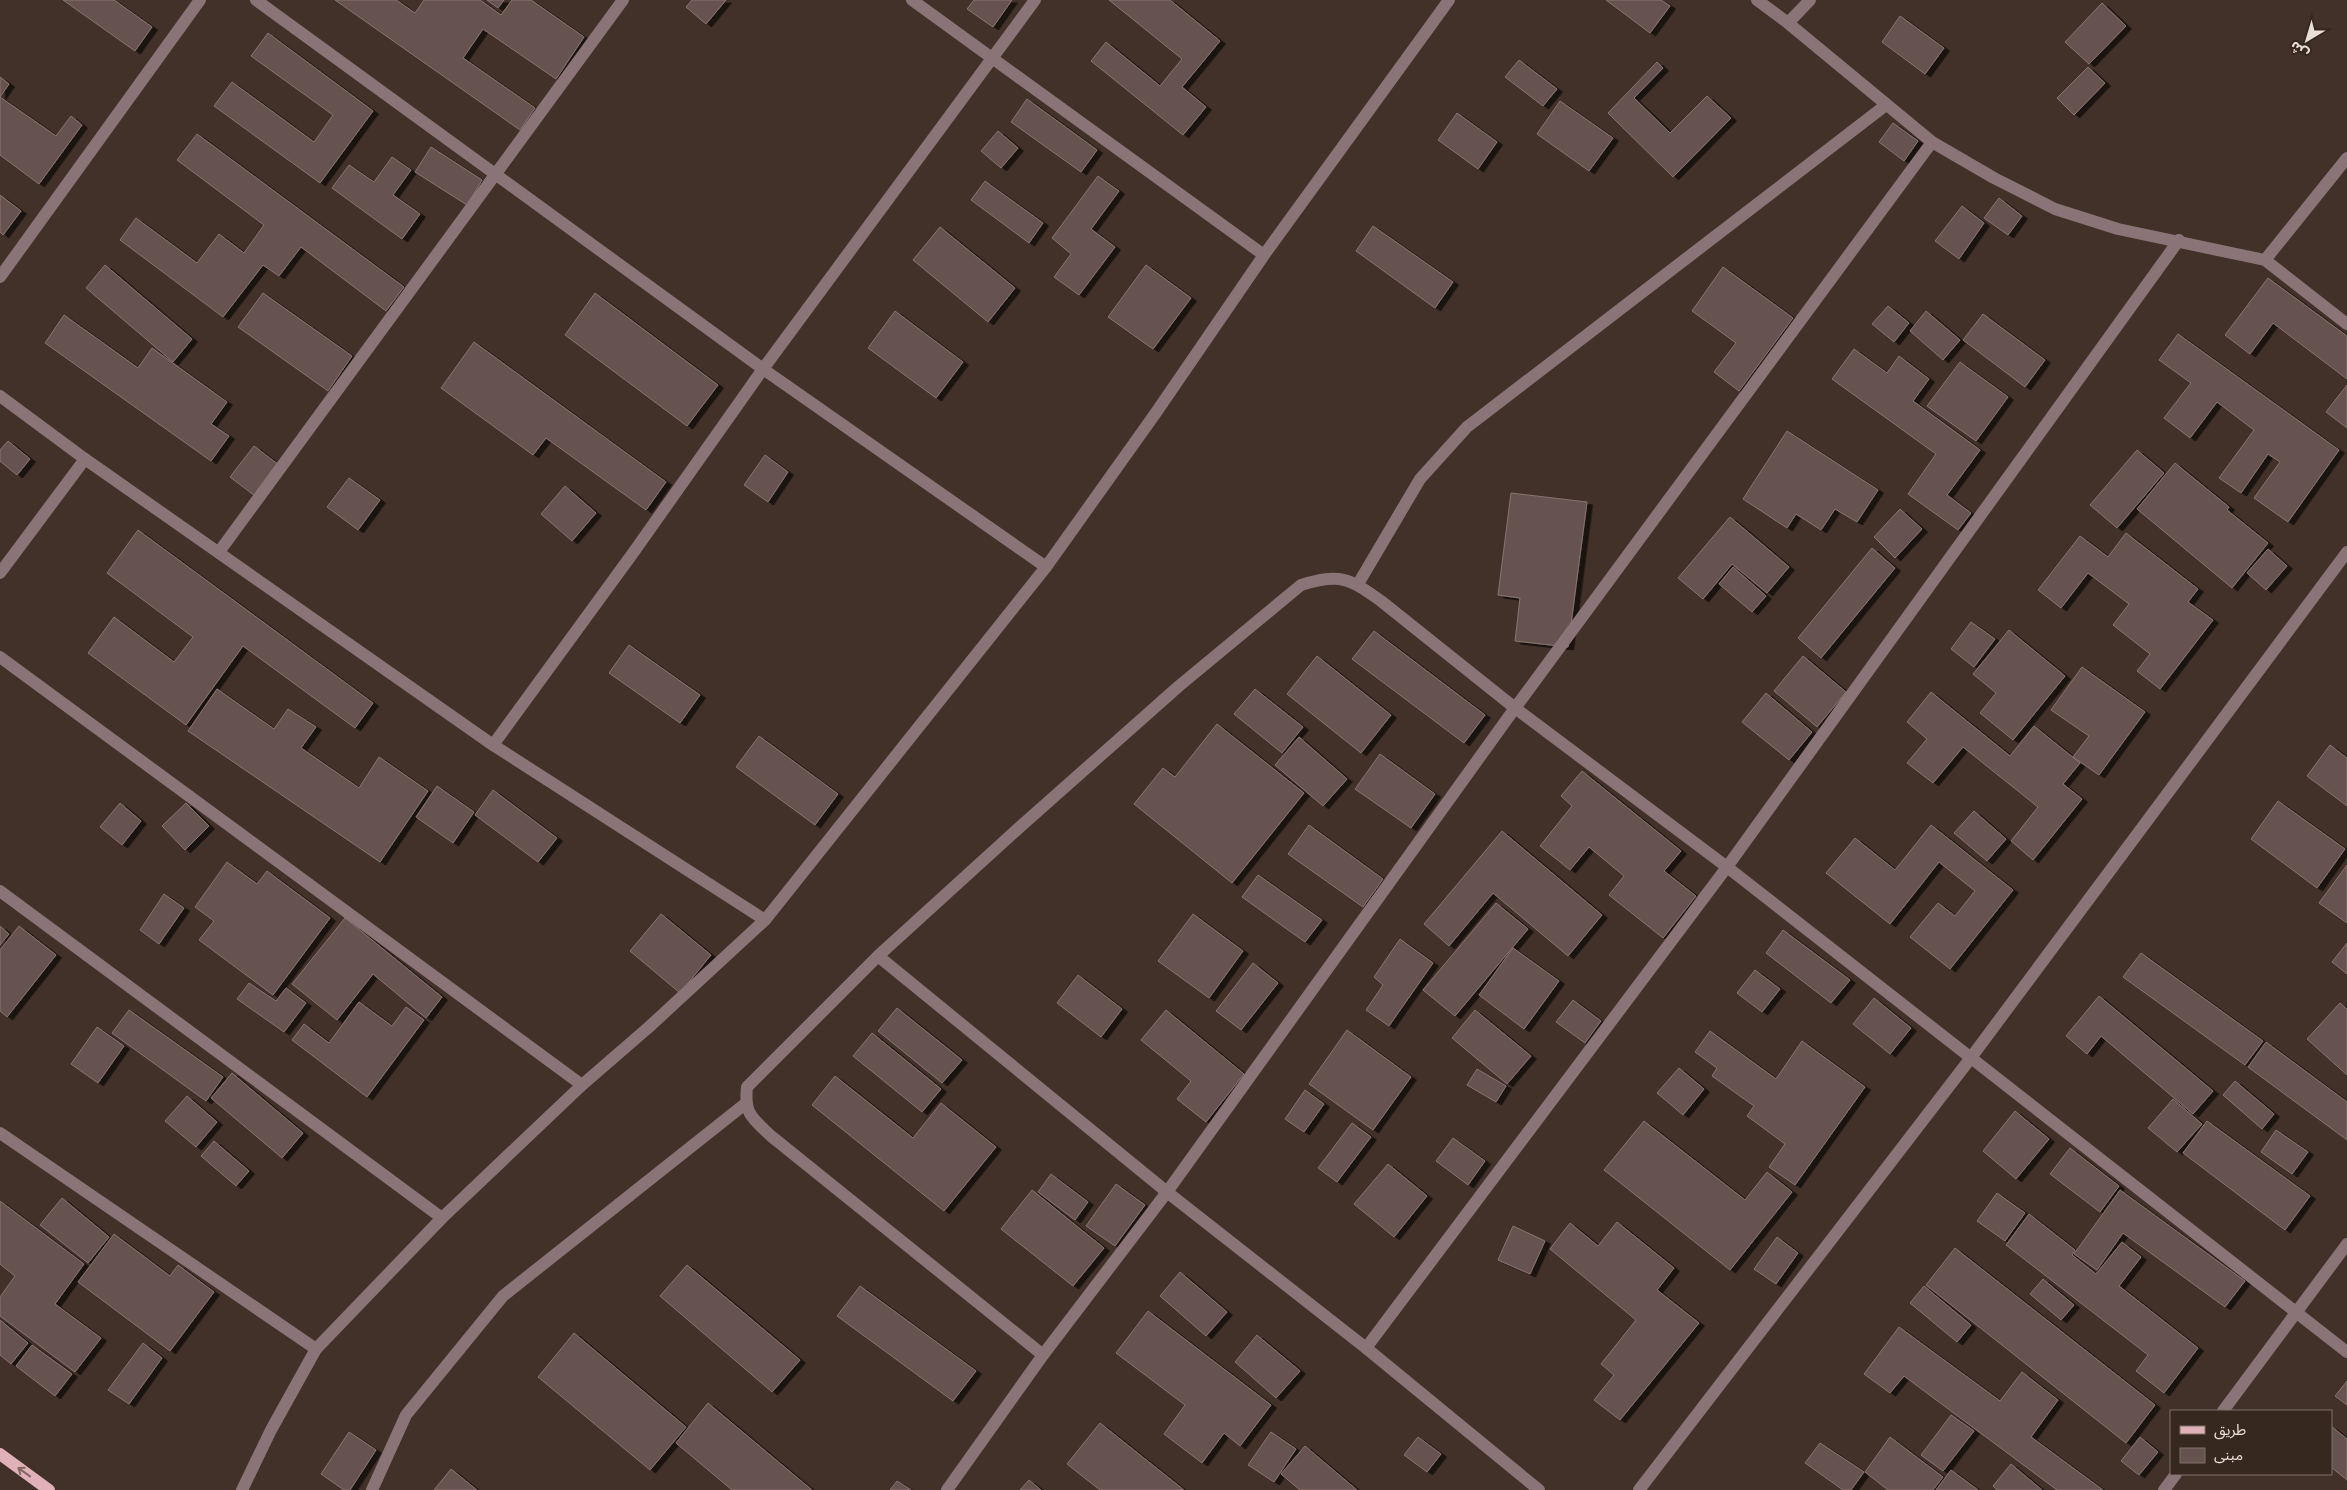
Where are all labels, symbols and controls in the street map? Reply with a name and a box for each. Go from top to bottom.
north arrow [2282,15,2332,65]
text: ش [2285,36,2313,64]
legend [2170,1410,2332,1475]
text: طريق [2214,1419,2246,1442]
text: مبنى [2214,1444,2243,1467]
one-way arrow [18,1467,32,1477]

